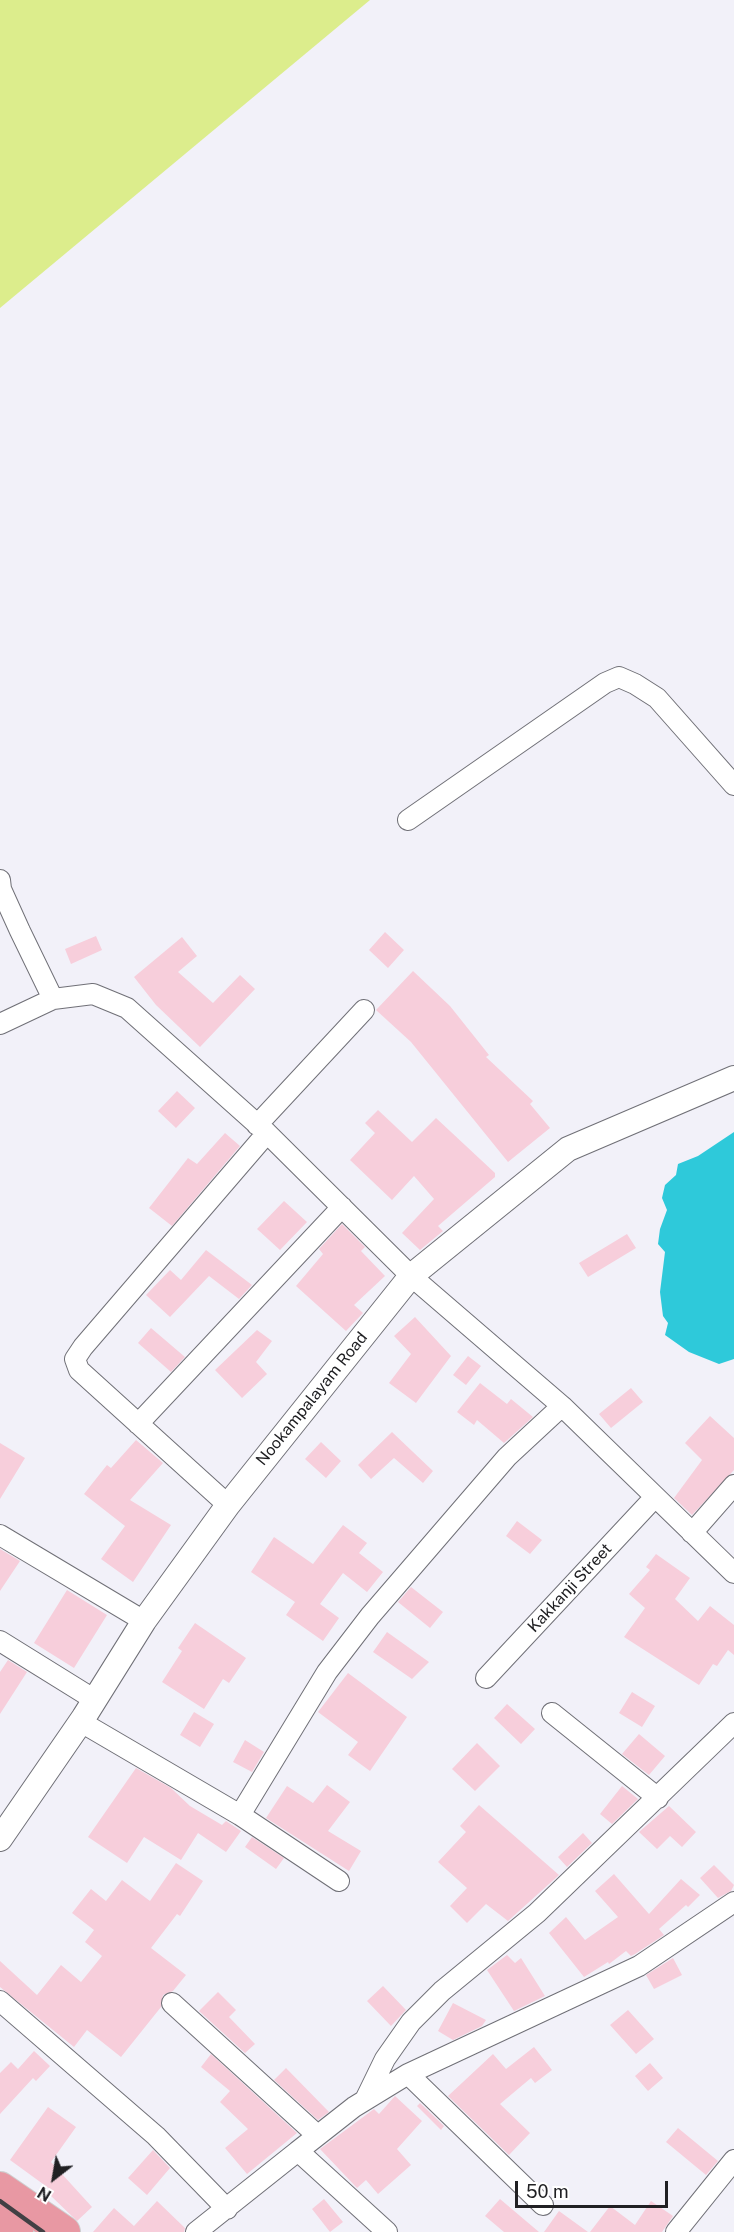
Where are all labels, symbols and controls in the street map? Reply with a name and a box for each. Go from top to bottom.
street label: Nookampalayam Road [252,1328,372,1470]
street label: Kakkanji Street [524,1540,616,1636]
north arrow [24,2148,84,2208]
scale bar [518,2169,671,2207]
text: 50 m [526,2181,569,2202]
text: N [34,2182,55,2205]

